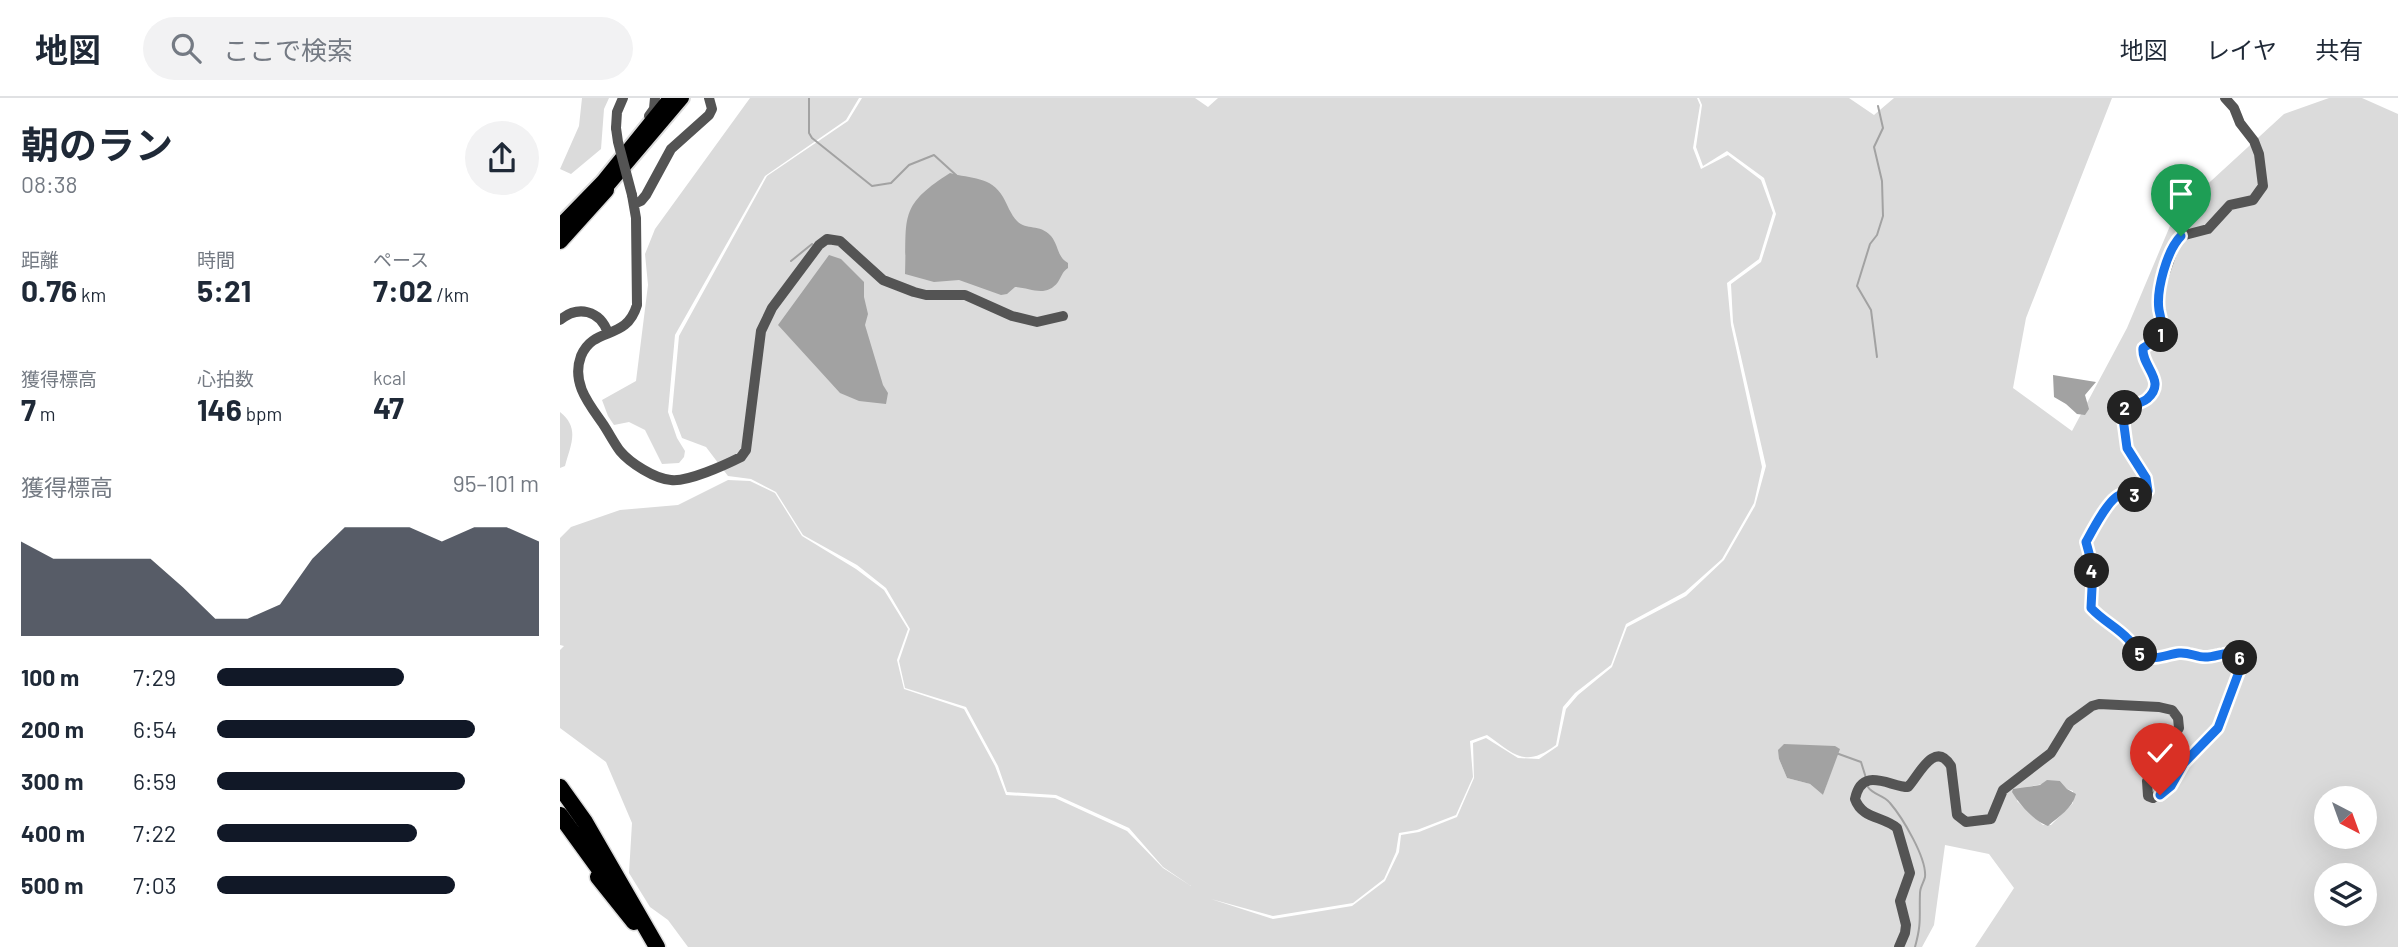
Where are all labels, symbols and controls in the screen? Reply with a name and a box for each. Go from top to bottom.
search box [143,17,633,80]
text: 地図 [35,29,101,69]
icon: search [167,29,205,67]
text: ここで検索 [223,34,353,65]
text: 地図 [2120,35,2168,64]
text: レイヤ [2206,35,2277,64]
text: 共有 [2315,35,2363,64]
text: 朝のラン [21,121,173,167]
button: share [465,121,539,195]
pin [2151,164,2211,236]
text: 08:38 [21,170,78,198]
icon: arrive [2162,175,2200,213]
text: 距離 [21,248,59,271]
text: 時間 [197,248,235,271]
text: ペース [373,248,429,271]
text: 0.76 [21,272,77,308]
text: 5:21 [197,272,251,308]
text: 7:02 [373,272,433,308]
text: km [77,283,106,306]
text: /km [433,283,469,306]
pin: 1 [2144,317,2178,352]
text: 1 [2157,323,2164,346]
text: kcal [373,366,406,389]
text: 獲得標高 [21,367,97,390]
text: 心拍数 [197,367,254,390]
text: 47 [373,389,404,425]
pin: 2 [2108,390,2142,426]
text: 7 [21,391,36,427]
text: 146 [197,391,242,427]
text: 2 [2119,396,2130,419]
text: m [36,402,55,425]
text: bpm [242,402,282,425]
text: 95–101 m [453,469,539,497]
text: 獲得標高 [21,473,113,501]
pin: 3 [2118,478,2152,512]
text: 3 [2129,483,2140,506]
pin: 4 [2074,554,2110,588]
text: 4 [2086,559,2097,582]
pin: 5 [2122,636,2158,672]
pin: 6 [2222,640,2258,676]
text: 5 [2134,642,2145,665]
text: 6 [2234,646,2245,669]
text: 100 m [21,663,79,691]
text: 7:29 [133,663,176,691]
text: 200 m [21,715,84,743]
text: 6:54 [133,715,177,743]
pin [2130,723,2190,795]
icon: check [2141,734,2179,772]
text: 300 m [21,767,83,795]
text: 6:59 [133,767,176,795]
north arrow [2314,786,2376,849]
map controls [2314,786,2377,926]
text: 400 m [21,819,85,847]
text: 7:22 [133,819,176,847]
button: layers [2314,863,2377,926]
text: 500 m [21,871,83,899]
text: 7:03 [133,871,177,899]

